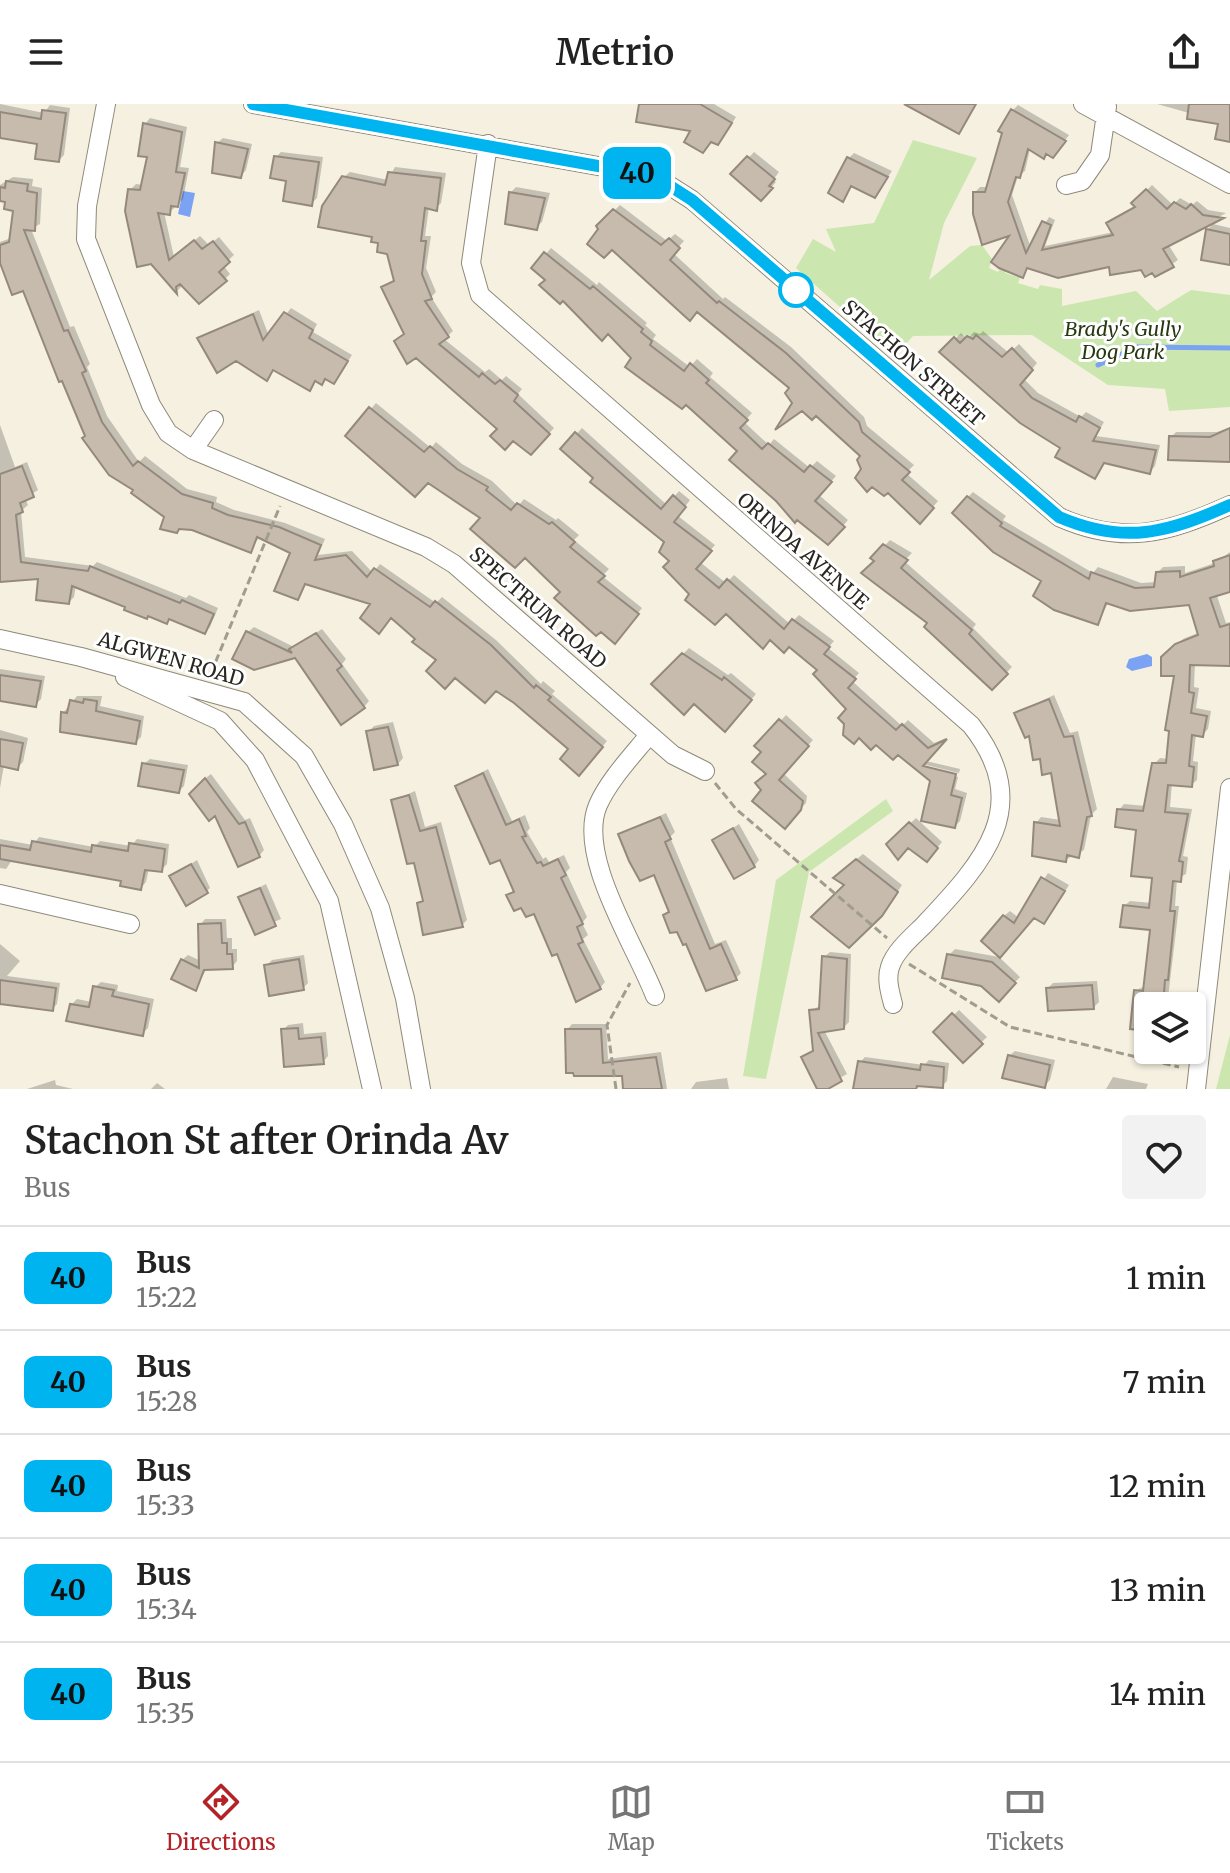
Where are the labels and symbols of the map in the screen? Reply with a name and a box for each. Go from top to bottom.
line badge: 40 [601,147,673,199]
unlabelled marker [779,273,813,307]
street label: STACHON STREET [837,294,990,431]
park label: Brady's Gully Dog Park [1064,316,1182,364]
street label: ORINDA AVENUE [732,487,874,615]
street label: SPECTRUM ROAD [465,541,612,674]
street label: ALGWEN ROAD [94,625,247,691]

